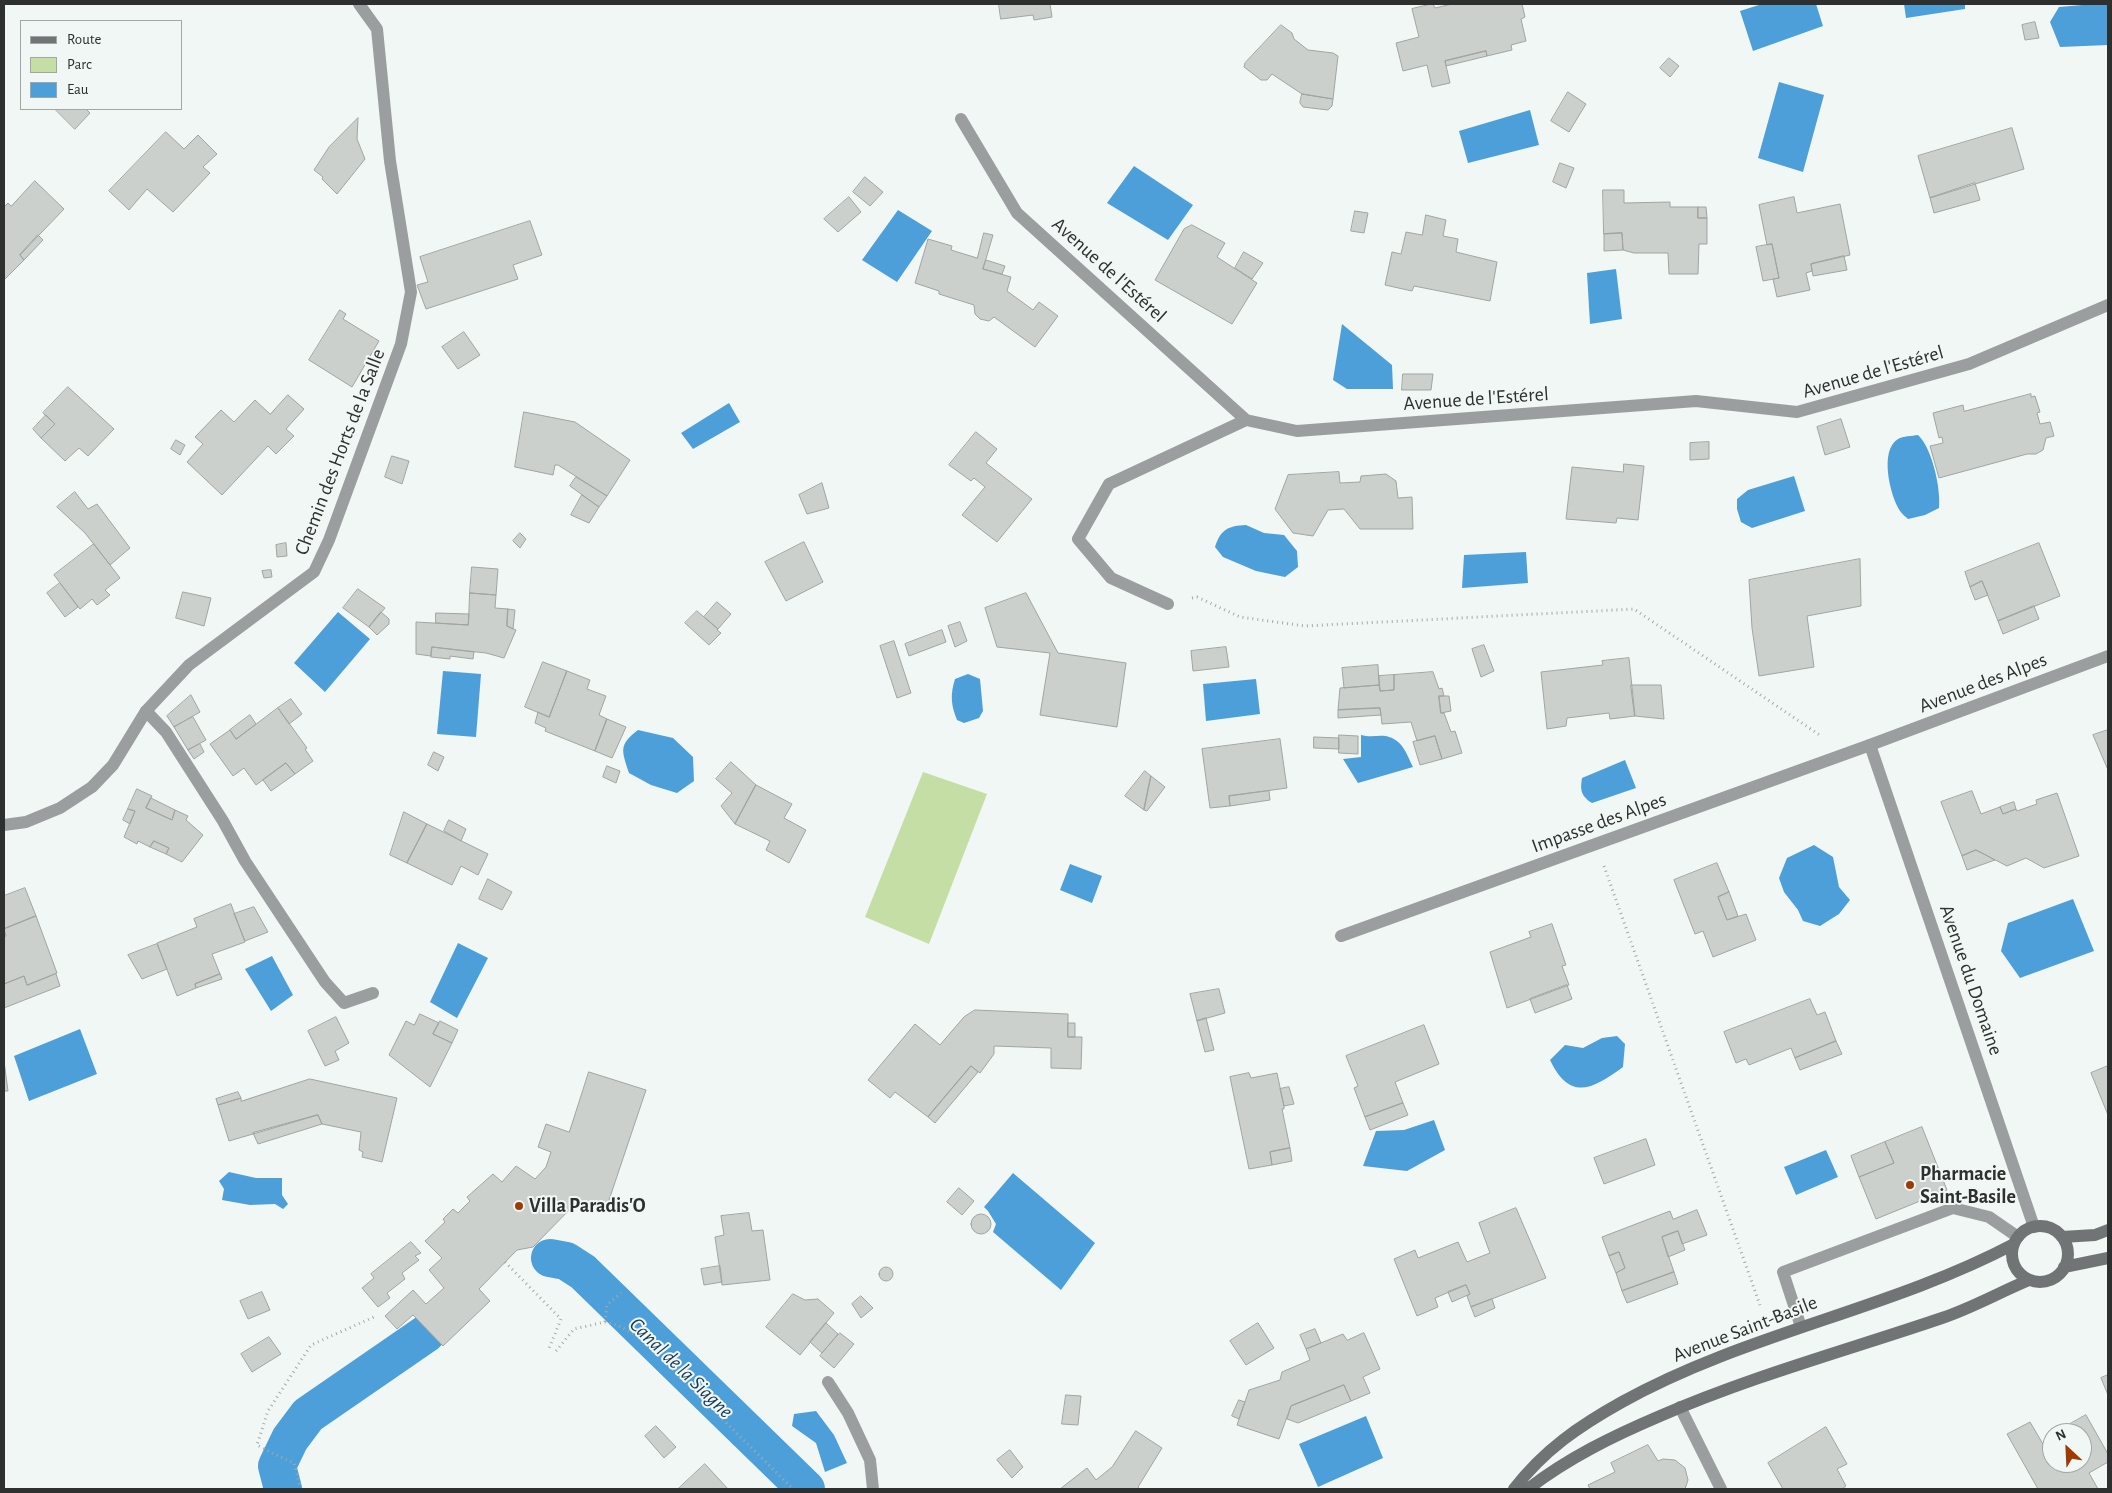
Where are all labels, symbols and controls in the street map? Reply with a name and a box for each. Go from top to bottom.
legend [20,20,182,110]
text: Route [67,32,101,47]
text: Parc [67,57,92,72]
text: Eau [67,82,89,97]
street label: Avenue de l'Estérel [1047,212,1171,328]
street label: Avenue de l'Estérel [1800,340,1946,404]
street label: Chemin des Horts de la Salle [290,346,390,558]
street label: Avenue de l'Estérel [1402,382,1550,416]
street label: Avenue des Alpes [1916,648,2050,718]
street label: Impasse des Alpes [1528,788,1670,858]
street label: Avenue du Domaine [1934,902,2008,1058]
place label: Pharmacie Saint-Basile [1920,1162,2016,1209]
marker: Pharmacie Saint-Basile [1904,1179,1916,1191]
place label: Villa Paradis'O [529,1194,646,1218]
marker: Villa Paradis'O [513,1200,525,1212]
street label: Avenue Saint-Basile [1669,1290,1821,1368]
water label: Canal de la Siagne [624,1312,738,1424]
north arrow [2042,1423,2092,1473]
text: N [2054,1427,2068,1444]

